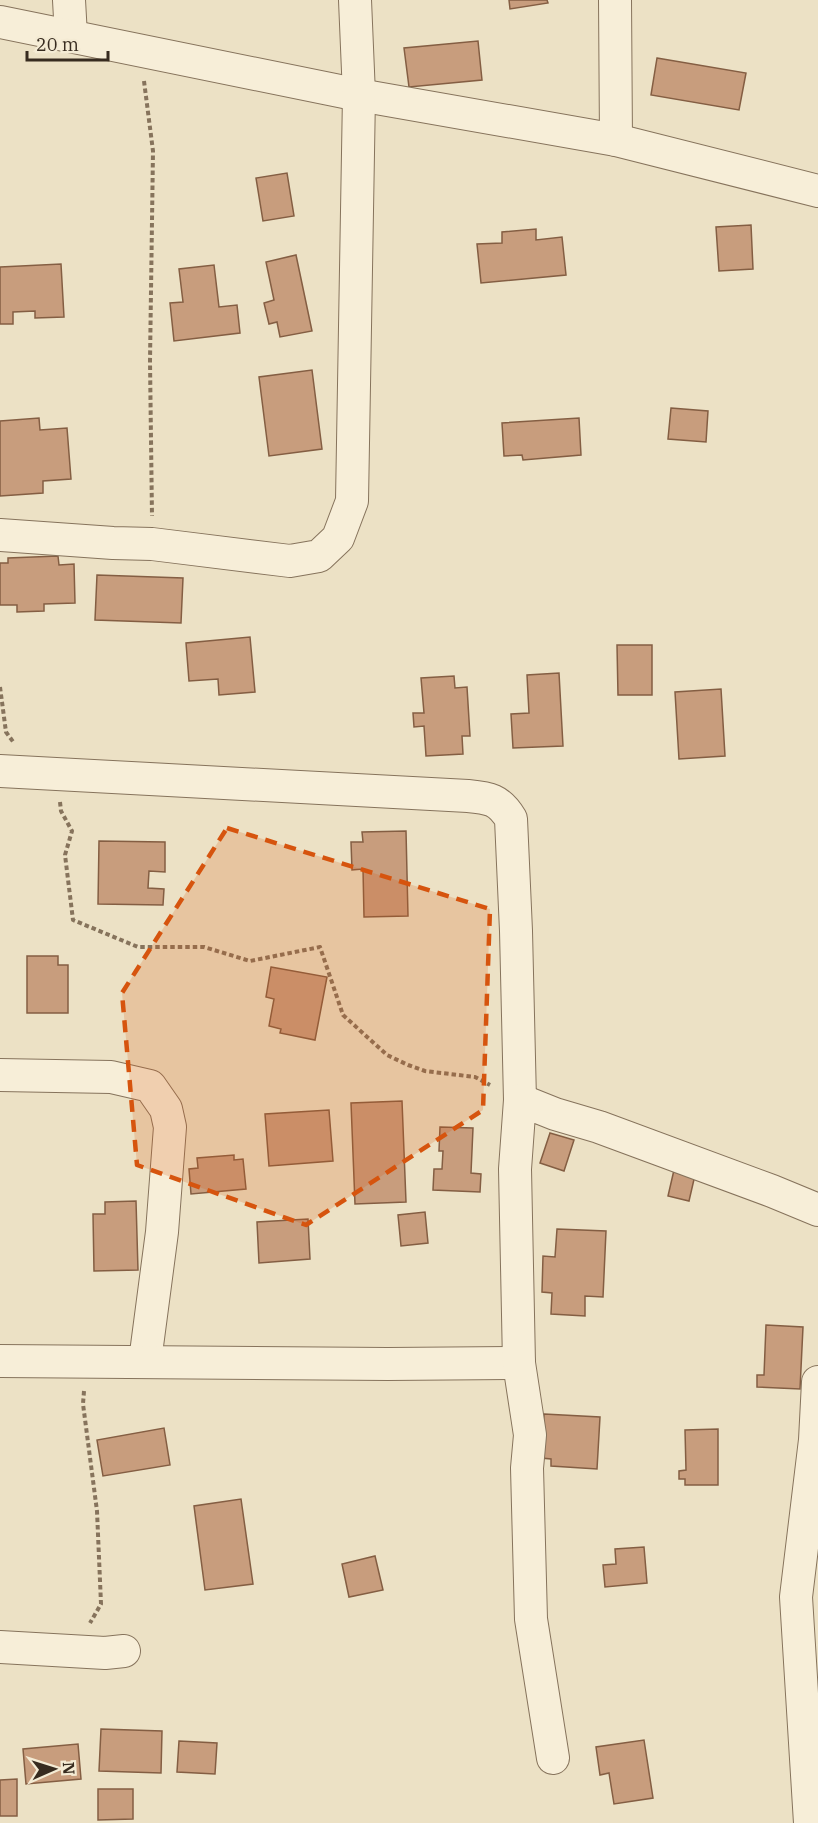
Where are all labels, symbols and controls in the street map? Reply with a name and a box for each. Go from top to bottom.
scale bar [27,24,108,62]
text: 20 m [36,33,79,56]
north arrow [24,1739,84,1799]
text: N [59,1761,79,1775]

